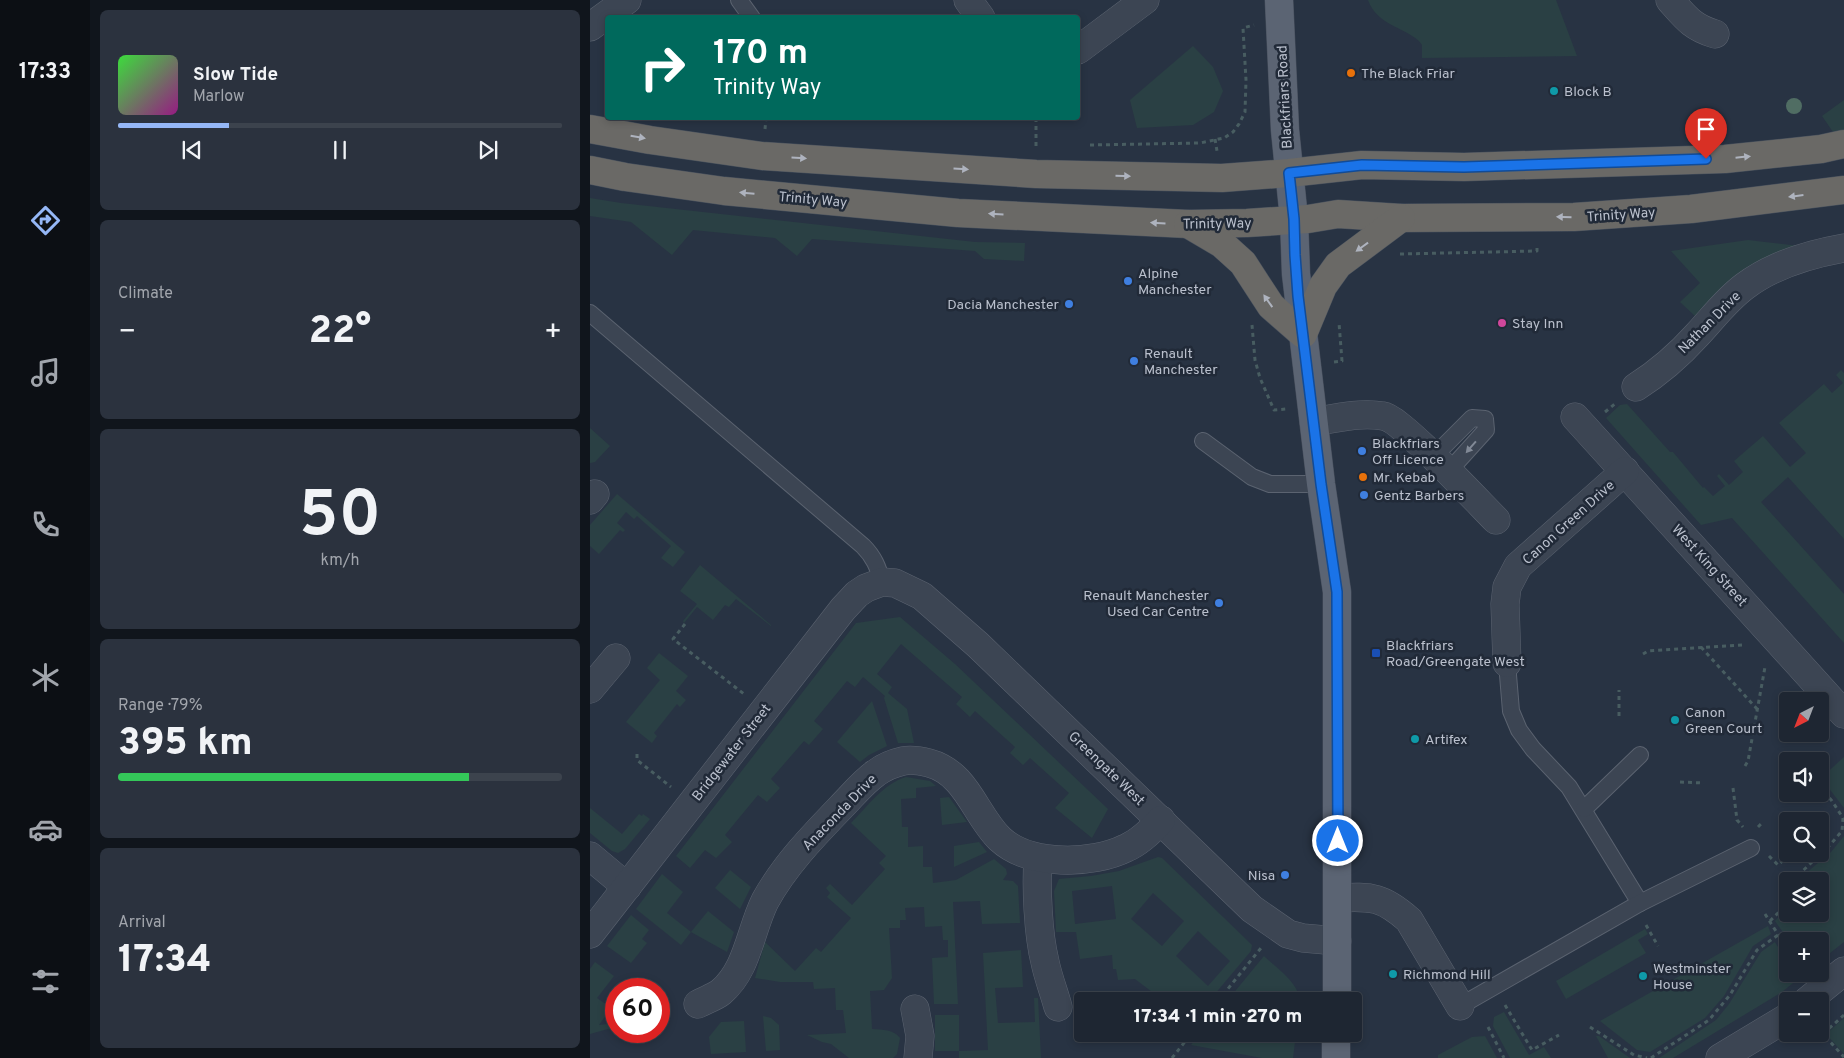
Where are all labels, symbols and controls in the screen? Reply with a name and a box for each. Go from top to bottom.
text: 170 m [713,32,808,76]
icon: right [630,35,695,100]
street label: Blackfriars Road [1274,45,1297,149]
text: 17:33 [19,59,71,86]
text: Slow Tide [193,63,278,87]
place label: The Black Friar [1361,66,1456,83]
marker: The Black Friar [1345,67,1357,79]
text: Trinity Way [713,75,821,102]
place label: Block B [1564,84,1612,101]
marker: Block B [1548,85,1560,97]
text: Marlow [193,87,245,107]
pin [1685,108,1727,159]
icon: arrive [1692,115,1720,143]
one-way arrow [630,134,646,142]
icon: previous [178,136,206,164]
icon: pause [326,136,354,164]
icon: next [474,136,502,164]
one-way arrow [1735,153,1751,161]
one-way arrow [791,154,807,162]
one-way arrow [953,165,969,173]
one-way arrow [1116,172,1132,180]
one-way arrow [738,189,754,197]
street label: Trinity Way [778,189,848,212]
one-way arrow [1787,192,1803,200]
icon: directions [28,203,63,238]
street label: Trinity Way [1586,205,1656,226]
one-way arrow [988,210,1004,218]
one-way arrow [1556,213,1572,221]
street label: Trinity Way [1182,215,1252,234]
one-way arrow [1150,218,1166,226]
one-way arrow [1355,242,1368,252]
place label: Alpine Manchester [1138,266,1212,299]
marker: Alpine Manchester [1122,275,1134,287]
text: Climate [118,284,173,304]
street label: Nathan Drive [1675,288,1745,358]
one-way arrow [1263,294,1273,308]
place label: Dacia Manchester [947,297,1060,314]
marker: Dacia Manchester [1063,298,1075,310]
text: 22° [309,308,371,357]
text: − [118,315,136,351]
text: + [544,315,562,351]
place label: Stay Inn [1512,316,1563,333]
marker: Stay Inn [1496,317,1508,329]
place label: Renault Manchester [1144,346,1218,379]
icon: music [28,355,63,390]
marker: Renault Manchester [1128,355,1140,367]
place label: Blackfriars Off Licence [1372,436,1444,469]
one-way arrow [1466,441,1477,454]
marker: Blackfriars Off Licence [1356,445,1368,457]
place label: Mr. Kebab [1373,470,1436,487]
marker: Mr. Kebab [1357,471,1369,483]
text: 50 [299,477,381,559]
street label: Canon Green Drive [1519,477,1619,569]
place label: Gentz Barbers [1374,488,1464,505]
marker: Gentz Barbers [1358,489,1370,501]
icon: phone [28,507,63,542]
street label: West King Street [1668,521,1750,611]
text: km/h [321,551,359,571]
place label: Renault Manchester Used Car Centre [1083,588,1210,621]
marker: Renault Manchester Used Car Centre [1213,597,1225,609]
place label: Blackfriars Road/Greengate West [1386,638,1525,671]
marker: Blackfriars Road/Greengate West [1370,647,1382,659]
icon: climate [28,660,63,695]
north arrow [1779,692,1829,742]
map controls [1779,692,1829,1042]
text: Range · 79% [118,696,203,716]
street label: Bridgewater Street [689,701,775,805]
place label: Canon Green Court [1685,705,1762,738]
marker: Canon Green Court [1669,714,1681,726]
text: 395 km [118,720,253,769]
street label: Greengate West [1064,728,1148,810]
place label: Artifex [1425,732,1467,749]
marker: Artifex [1409,733,1421,745]
button: sound [1779,752,1829,802]
street label: Anaconda Drive [799,771,881,855]
icon: car [28,812,63,847]
button: search [1779,812,1829,862]
position arrow [1311,814,1363,866]
place label: Nisa [1248,868,1275,885]
marker: Nisa [1279,869,1291,881]
button: layers [1779,872,1829,922]
text: Arrival [118,913,166,933]
button: + [1779,932,1829,982]
text: 17:34 [118,937,212,986]
place label: Westminster House [1653,961,1732,994]
icon: filters [28,964,63,999]
place label: Richmond Hill [1403,967,1491,984]
marker: Richmond Hill [1387,968,1399,980]
marker: Westminster House [1637,970,1649,982]
speed limit sign: 60 [605,978,670,1043]
button: − [1779,992,1829,1042]
text: 17:34 · 1 min · 270 m [1134,1005,1302,1029]

